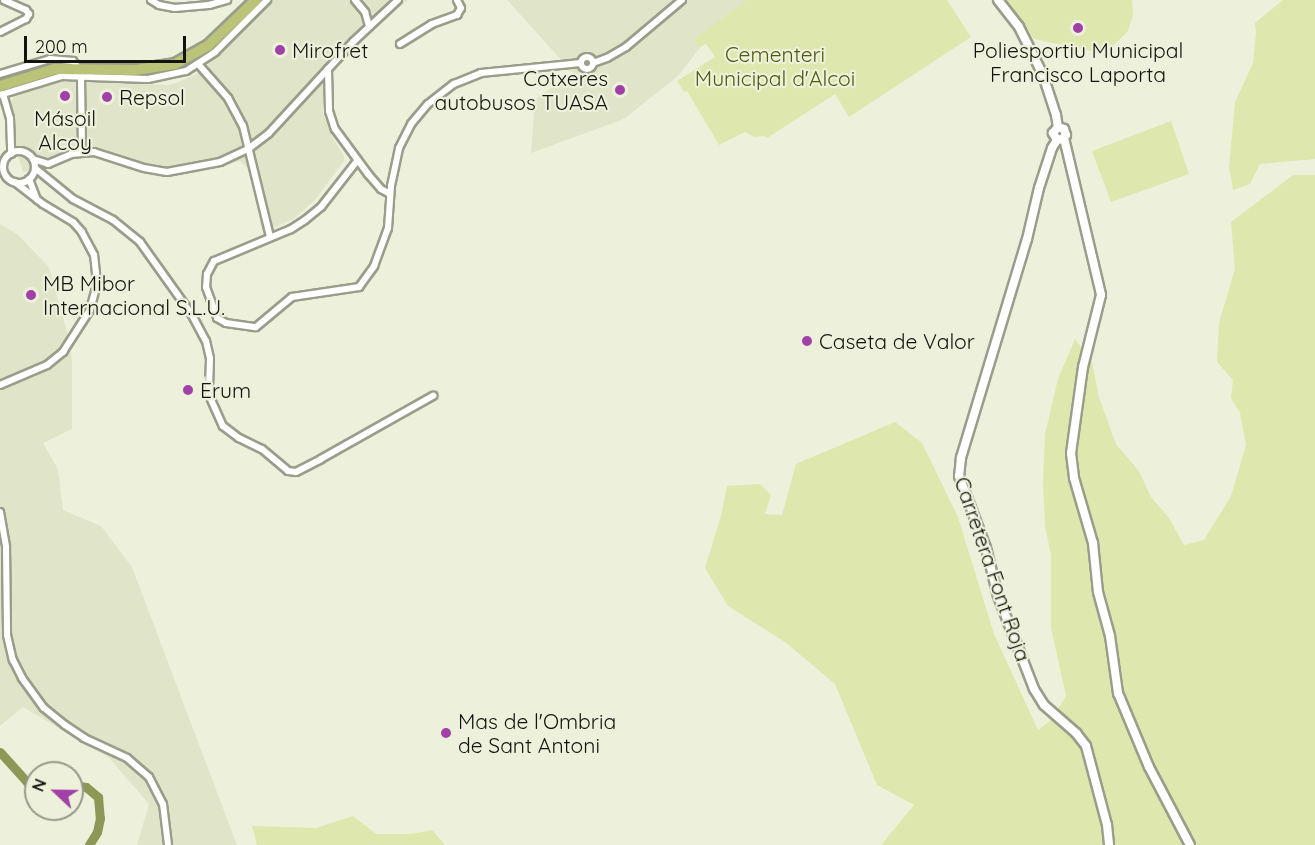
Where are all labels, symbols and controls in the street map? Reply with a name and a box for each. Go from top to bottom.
marker: Poliesportiu Municipal Francisco Laporta [1071,21,1085,35]
scale bar [27,24,189,62]
text: 200 m [35,35,88,58]
place label: Mirofret [292,37,368,63]
place label: Poliesportiu Municipal Francisco Laporta [973,37,1183,87]
park label: Cementeri Municipal d'Alcoi [695,41,855,91]
marker: Mirofret [273,43,287,57]
place label: Cotxeres autobusos TUASA [435,65,608,115]
marker: Cotxeres autobusos TUASA [613,83,627,97]
place label: Repsol [119,84,185,110]
marker: Másoil Alcoy [58,89,72,103]
marker: Repsol [100,90,114,104]
place label: Másoil Alcoy [34,105,96,155]
place label: MB Mibor Internacional S.L.U. [43,270,225,320]
marker: MB Mibor Internacional S.L.U. [24,288,38,302]
place label: Caseta de Valor [819,328,975,354]
marker: Caseta de Valor [800,334,814,348]
place label: Erum [200,377,251,403]
marker: Erum [181,383,195,397]
street label: Carretera Font Roja [950,473,1036,665]
place label: Mas de l'Ombria de Sant Antoni [458,708,616,758]
marker: Mas de l'Ombria de Sant Antoni [439,726,453,740]
north arrow [24,761,84,821]
text: N [28,776,51,794]

